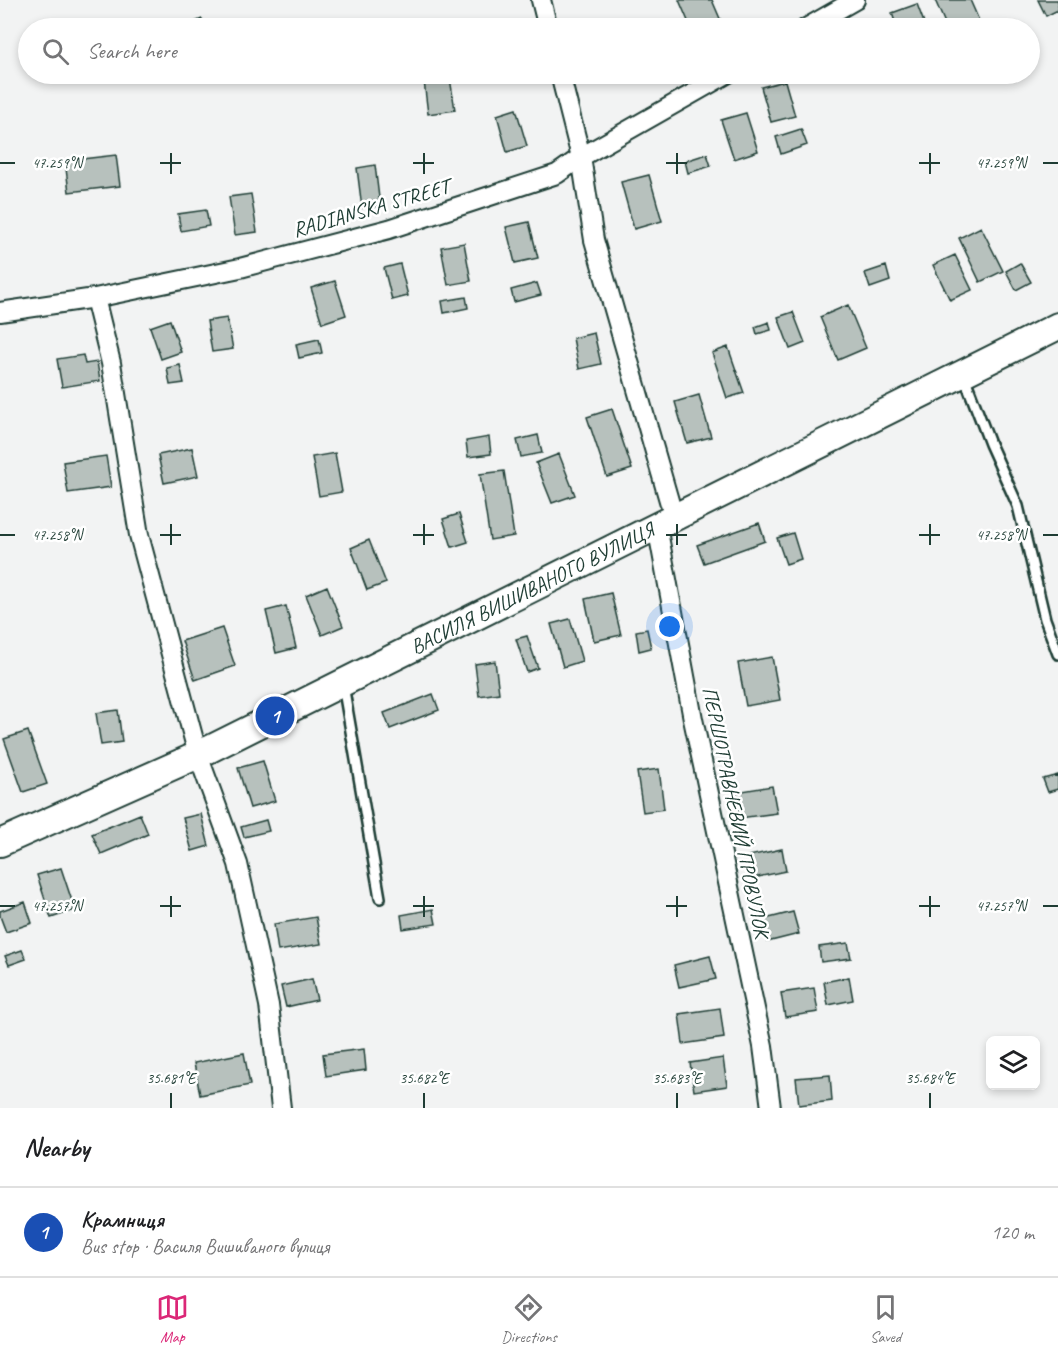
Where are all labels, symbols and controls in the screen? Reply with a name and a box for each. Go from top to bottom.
search box [18,18,1040,84]
icon: search [39,35,72,68]
text: Search here [87,37,177,65]
text: 47.259°N [32,154,85,173]
text: 47.259°N [976,154,1029,173]
street label: RADIANSKA STREET [290,172,458,243]
street label: ВАСИЛЯ ВИШИВАНОГО ВУЛИЦЯ [406,515,661,660]
text: 47.258°N [32,526,85,545]
text: 47.258°N [976,526,1029,545]
your location [655,612,684,641]
street label: ПЕРШОТРАВНЕВИЙ ПРОВУЛОК [697,684,776,943]
pin: 1 [256,694,294,738]
text: 47.257°N [32,897,85,916]
text: 47.257°N [976,897,1029,916]
map controls [986,1036,1040,1090]
button: layers [986,1036,1040,1090]
text: 35.681°E [147,1069,198,1088]
text: 35.682°E [400,1069,451,1088]
text: 35.683°E [653,1069,704,1088]
text: 35.684°E [906,1069,957,1088]
text: Nearby [24,1131,89,1164]
text: Крамниця [81,1206,164,1234]
text: 1 [39,1220,48,1245]
text: 120 m [991,1220,1034,1245]
text: Bus stop · Василя Вишиваного вулиця [81,1234,329,1259]
tab: Map [156,1291,189,1347]
tab: Directions [501,1291,557,1347]
tab: Saved [869,1291,902,1347]

